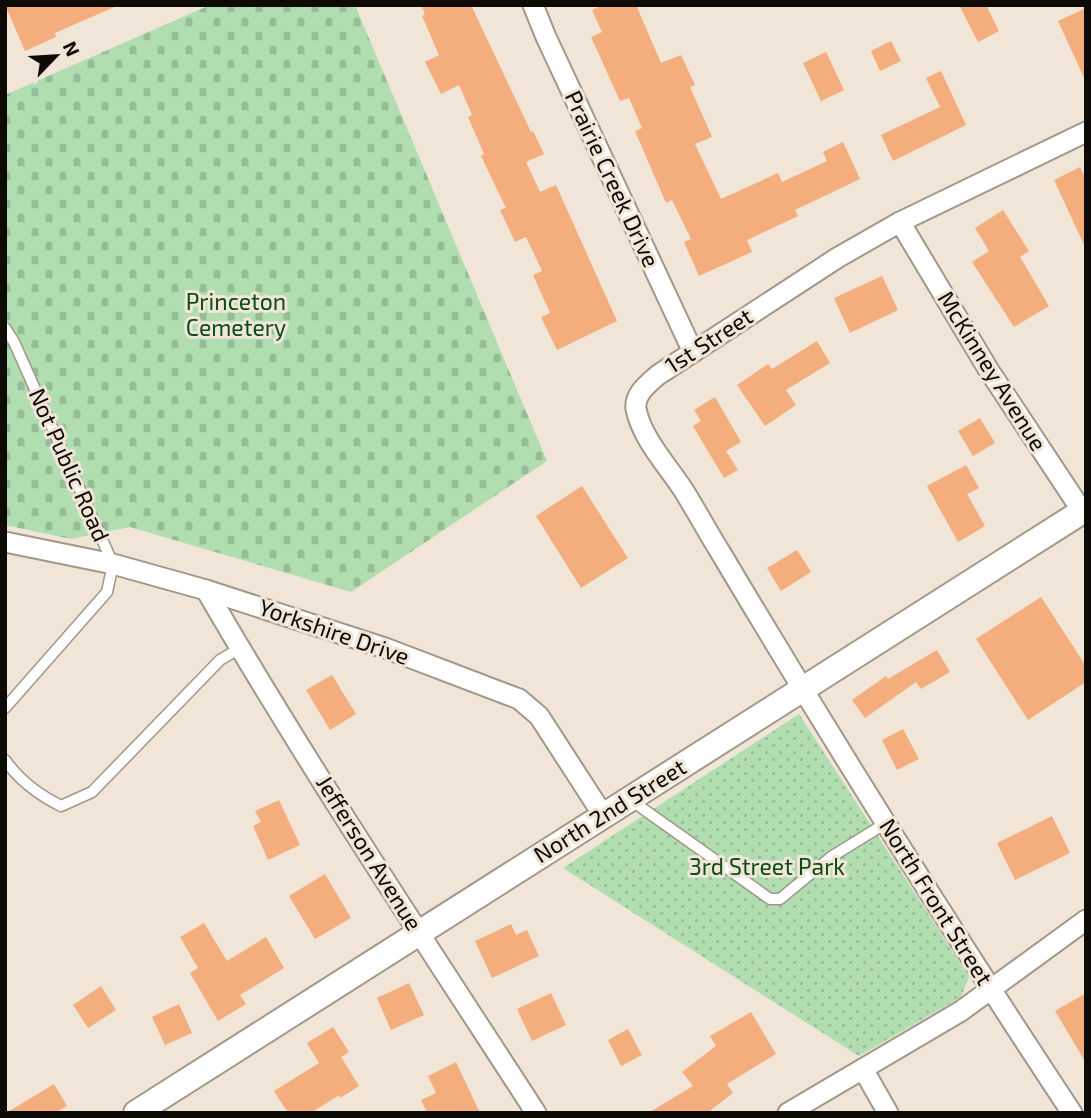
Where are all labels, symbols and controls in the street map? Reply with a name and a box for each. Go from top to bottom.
north arrow [21,21,91,91]
text: N [59,38,85,60]
street label: Prairie Creek Drive [560,86,666,271]
street label: McKinney Avenue [932,285,1053,456]
park label: Princeton Cemetery [186,287,286,341]
street label: 1st Street [659,301,758,379]
street label: Not Public Road [24,384,116,546]
street label: Yorkshire Drive [255,592,413,670]
street label: North 2nd Street [528,752,691,868]
street label: Jefferson Avenue [311,770,429,935]
street label: North Front Street [874,813,999,990]
park label: 3rd Street Park [689,852,845,880]

